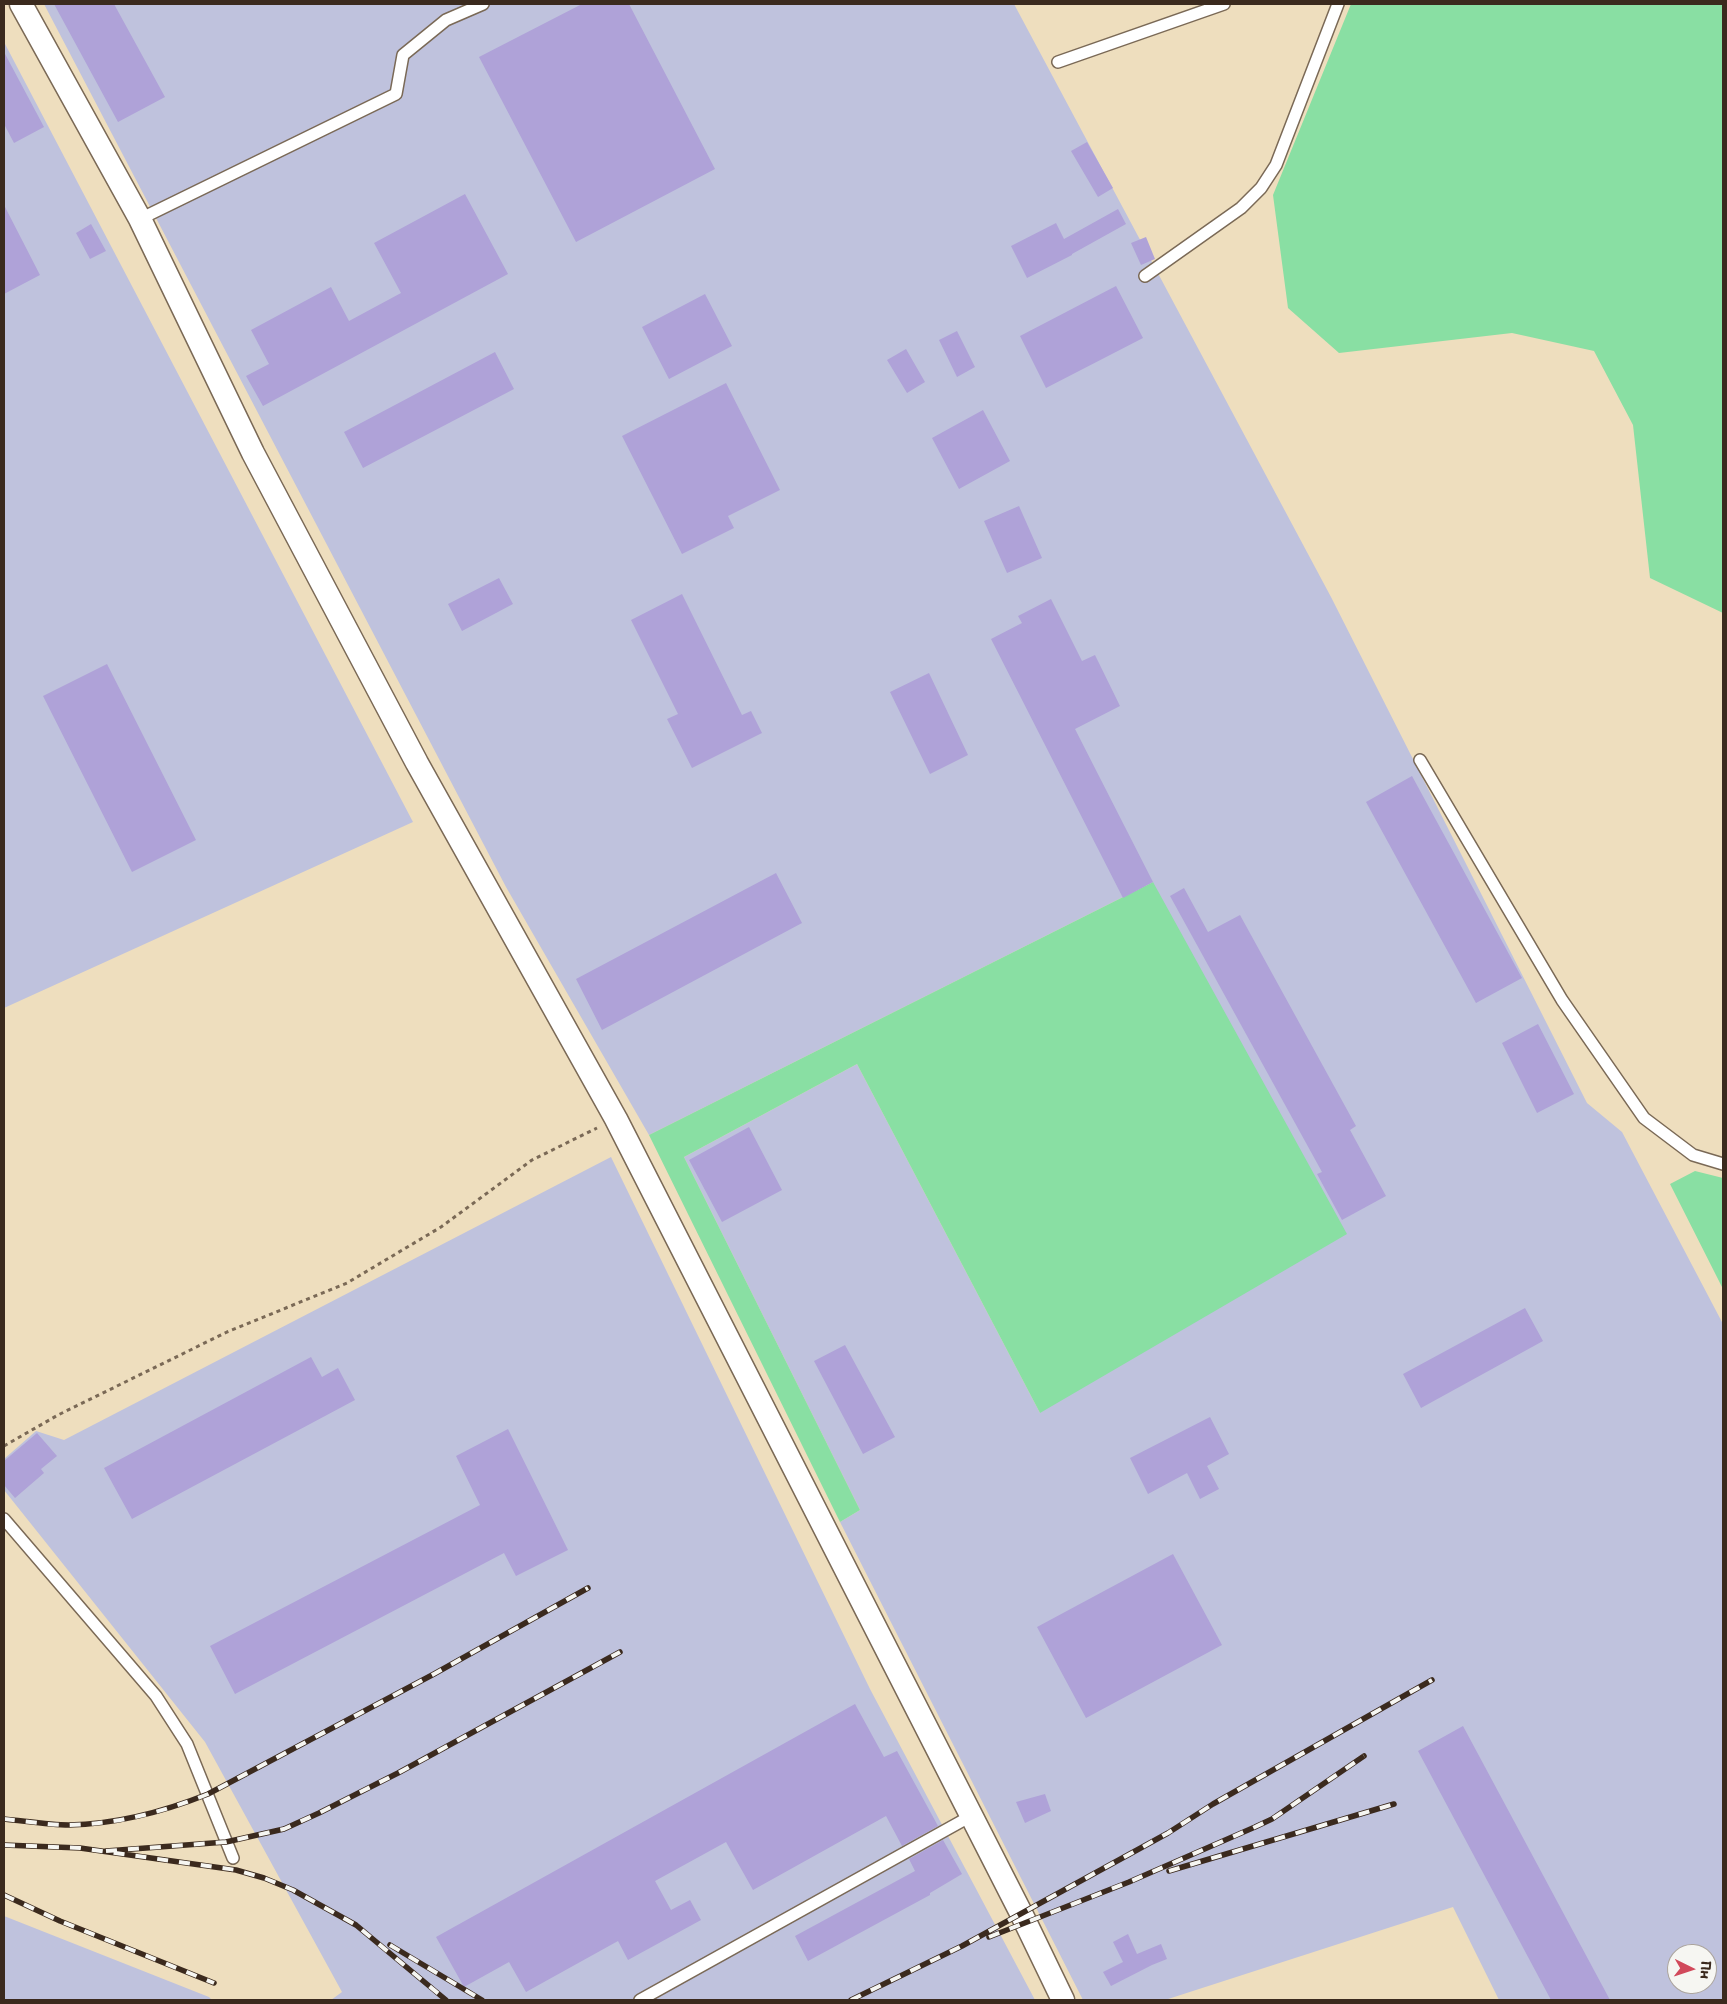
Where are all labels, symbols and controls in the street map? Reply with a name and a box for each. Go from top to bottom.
north arrow [1667,1944,1717,1994]
text: Пн [1696,1960,1716,1980]

